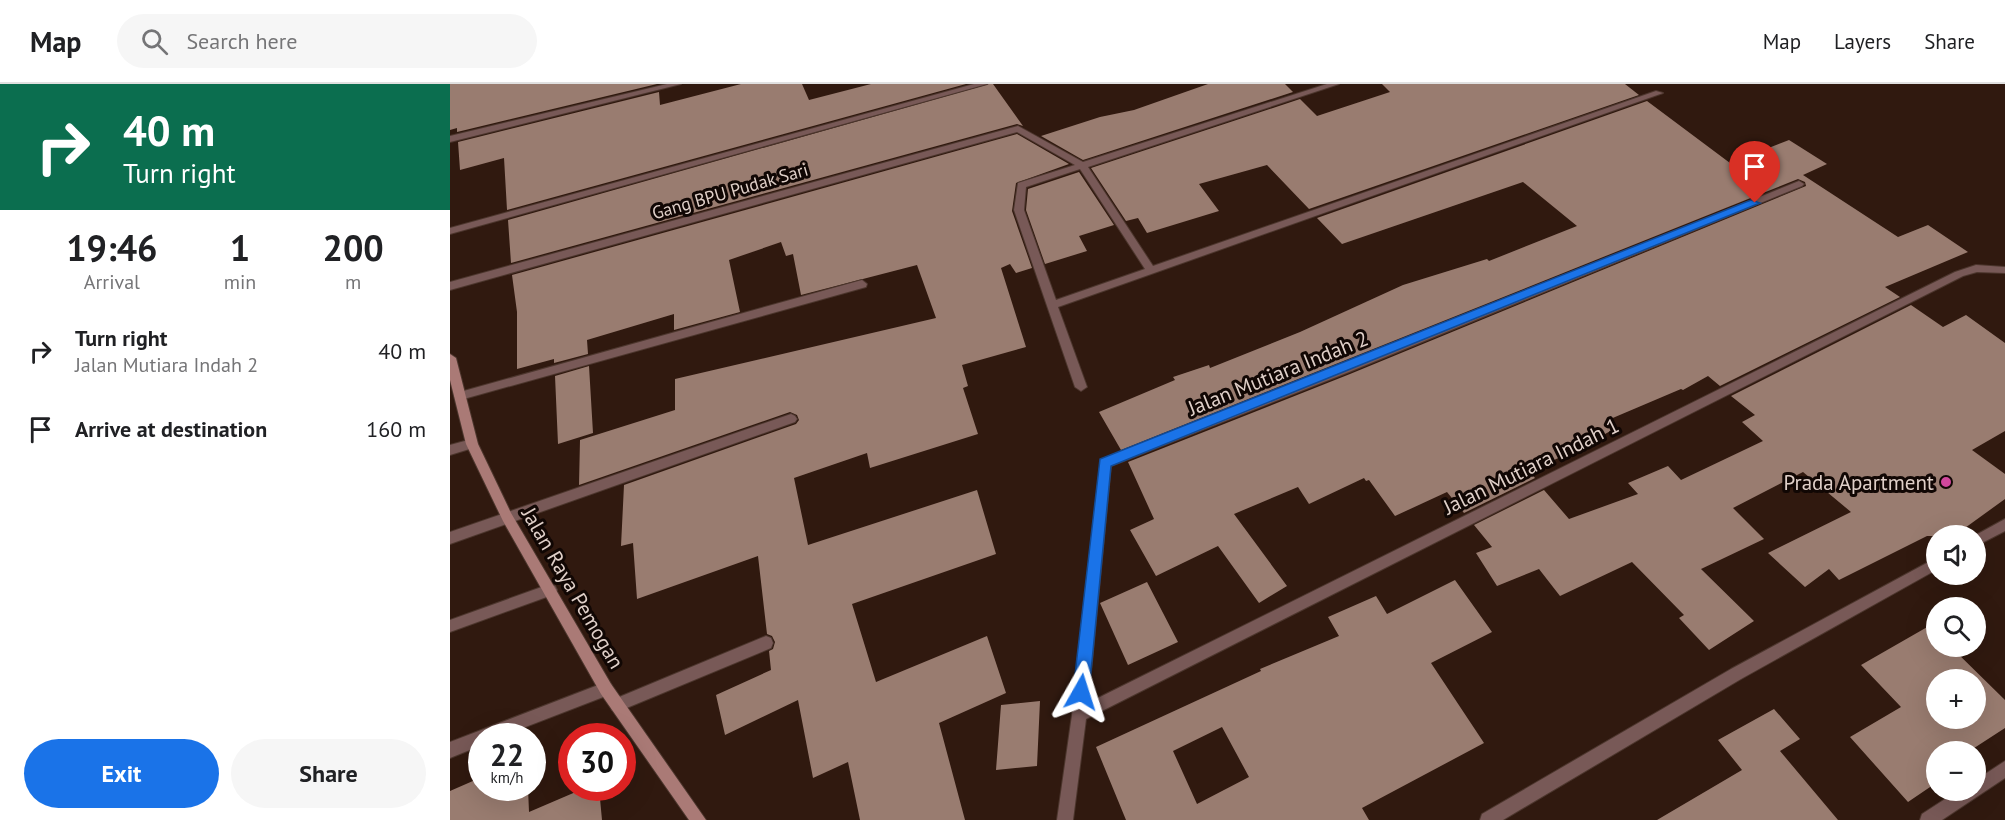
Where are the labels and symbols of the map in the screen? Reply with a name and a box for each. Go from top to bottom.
pin [1729,141,1780,203]
street label: Gang BPU Pudak Sari [649,158,811,224]
street label: Jalan Mutiara Indah 2 [1183,324,1372,422]
street label: Jalan Mutiara Indah 1 [1438,412,1623,521]
place label: Prada Apartment [1784,469,1934,496]
marker: Prada Apartment [1939,475,1953,489]
street label: Jalan Raya Pemogan [515,502,630,673]
position arrow [1049,660,1113,724]
speed limit sign: 30 [558,723,636,801]

